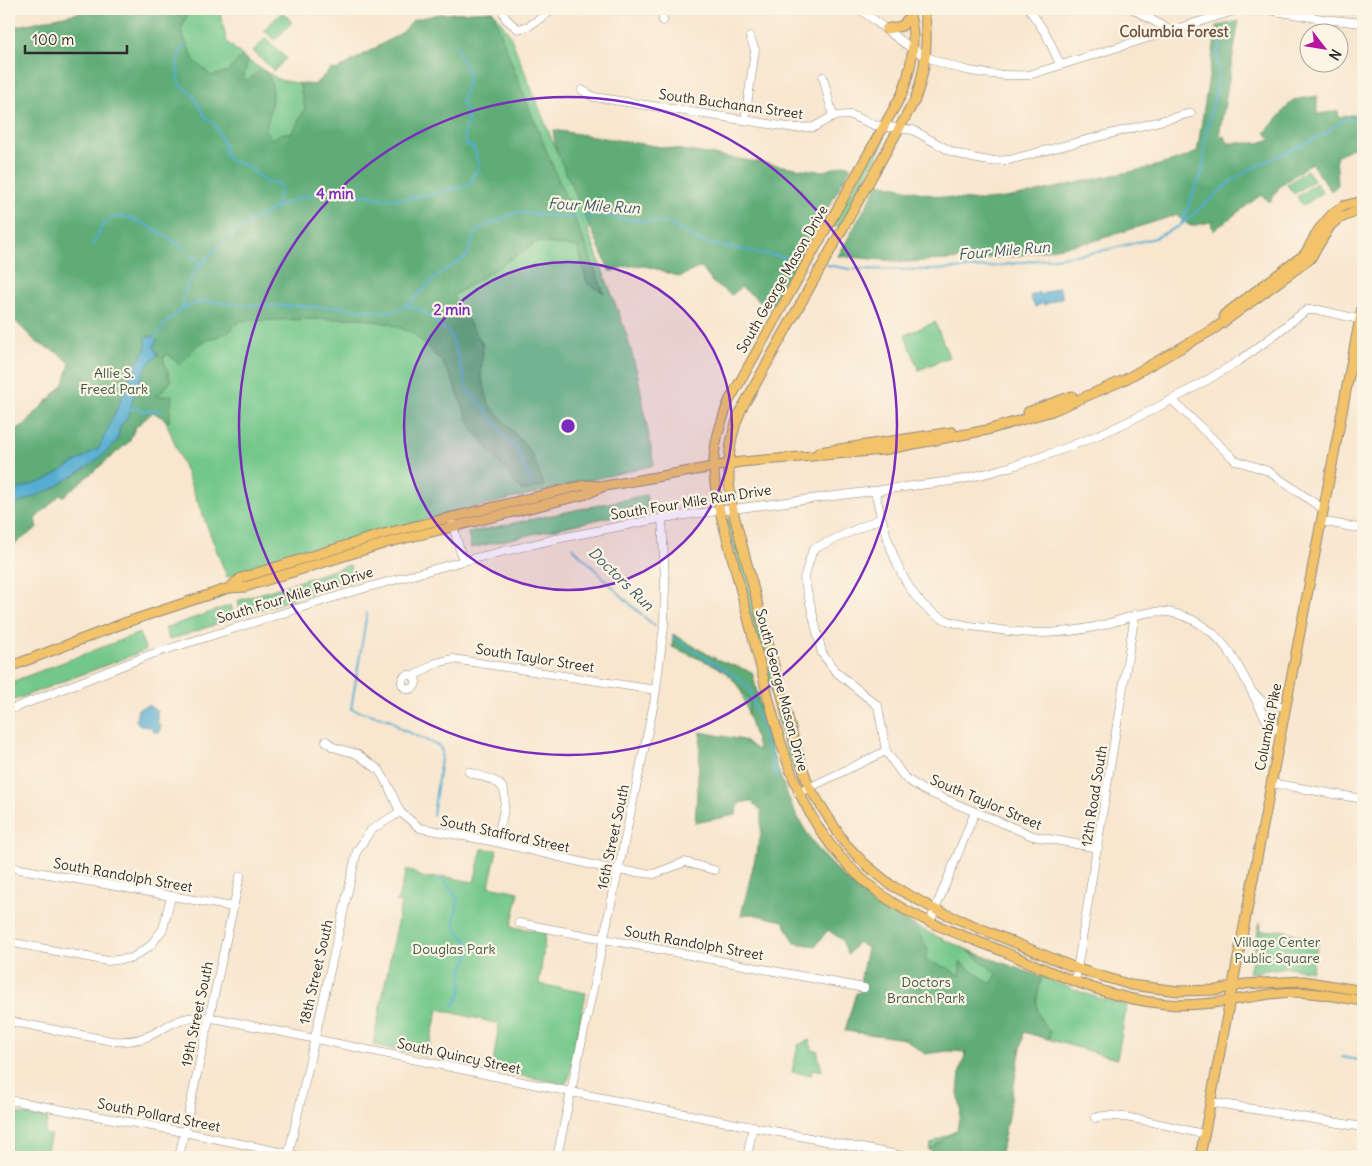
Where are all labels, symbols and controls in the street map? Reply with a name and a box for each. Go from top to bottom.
scale bar [25,22,128,54]
district label: Columbia Forest [1119,22,1229,41]
north arrow [1300,22,1350,72]
text: 100 m [32,30,74,49]
text: N [1325,46,1345,63]
street label: South Buchanan Street [658,85,804,123]
text: 4 min [316,184,354,203]
water label: Four Mile Run [548,194,641,217]
street label: South George Mason Drive [732,202,832,356]
water label: Four Mile Run [957,237,1051,264]
text: 2 min [434,300,471,319]
park label: Allie S. Freed Park [80,364,148,398]
centre of rings [559,417,577,435]
street label: South Four Mile Run Drive [609,480,773,524]
water label: Doctors Run [585,543,658,615]
street label: South Four Mile Run Drive [215,563,375,627]
street label: South George Mason Drive [752,607,812,773]
street label: South Taylor Street [474,640,596,676]
street label: Columbia Pike [1251,682,1285,772]
street label: 12th Road South [1077,744,1111,848]
street label: South Taylor Street [927,770,1045,834]
street label: 16th Street South [593,783,633,891]
street label: South Stafford Street [439,812,571,857]
street label: South Randolph Street [52,854,194,896]
street label: 18th Street South [295,918,337,1026]
street label: South Randolph Street [623,922,765,964]
park label: Village Center Public Square [1234,933,1321,967]
park label: Douglas Park [412,940,496,958]
street label: 19th Street South [177,960,217,1068]
park label: Doctors Branch Park [887,973,965,1007]
street label: South Quincy Street [396,1034,523,1078]
street label: South Pollard Street [96,1094,222,1136]

